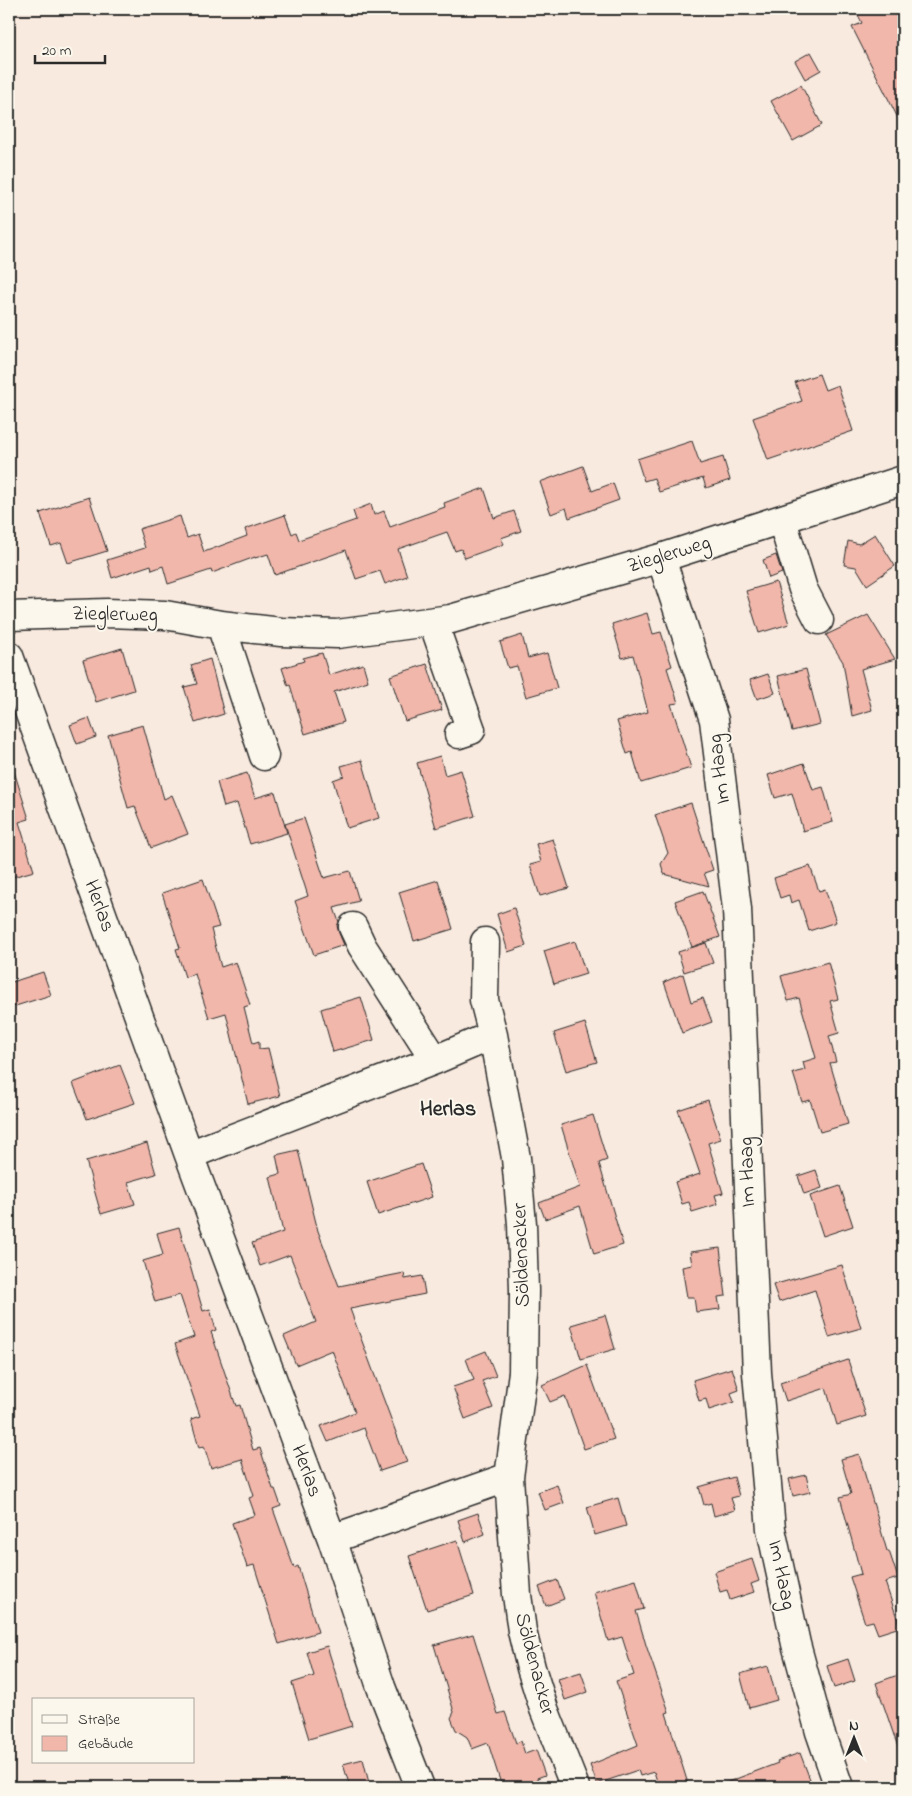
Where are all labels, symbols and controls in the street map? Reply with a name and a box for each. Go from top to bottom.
scale bar [35,32,105,64]
text: 20 m [42,40,72,62]
street label: Zieglerweg [624,528,715,584]
street label: Zieglerweg [72,599,158,633]
street label: Im Haag [701,732,741,806]
street label: Herlas [76,876,122,936]
district label: Herlas [420,1094,476,1126]
street label: Im Haag [732,1136,766,1208]
street label: Söldenacker [505,1202,539,1308]
street label: Herlas [283,1441,329,1501]
street label: Im Haag [757,1537,803,1613]
street label: Söldenacker [506,1610,562,1719]
legend [32,1698,195,1764]
text: Straße [78,1709,120,1731]
north arrow [830,1714,880,1764]
text: N [849,1716,859,1737]
text: Gebäude [78,1733,134,1755]

